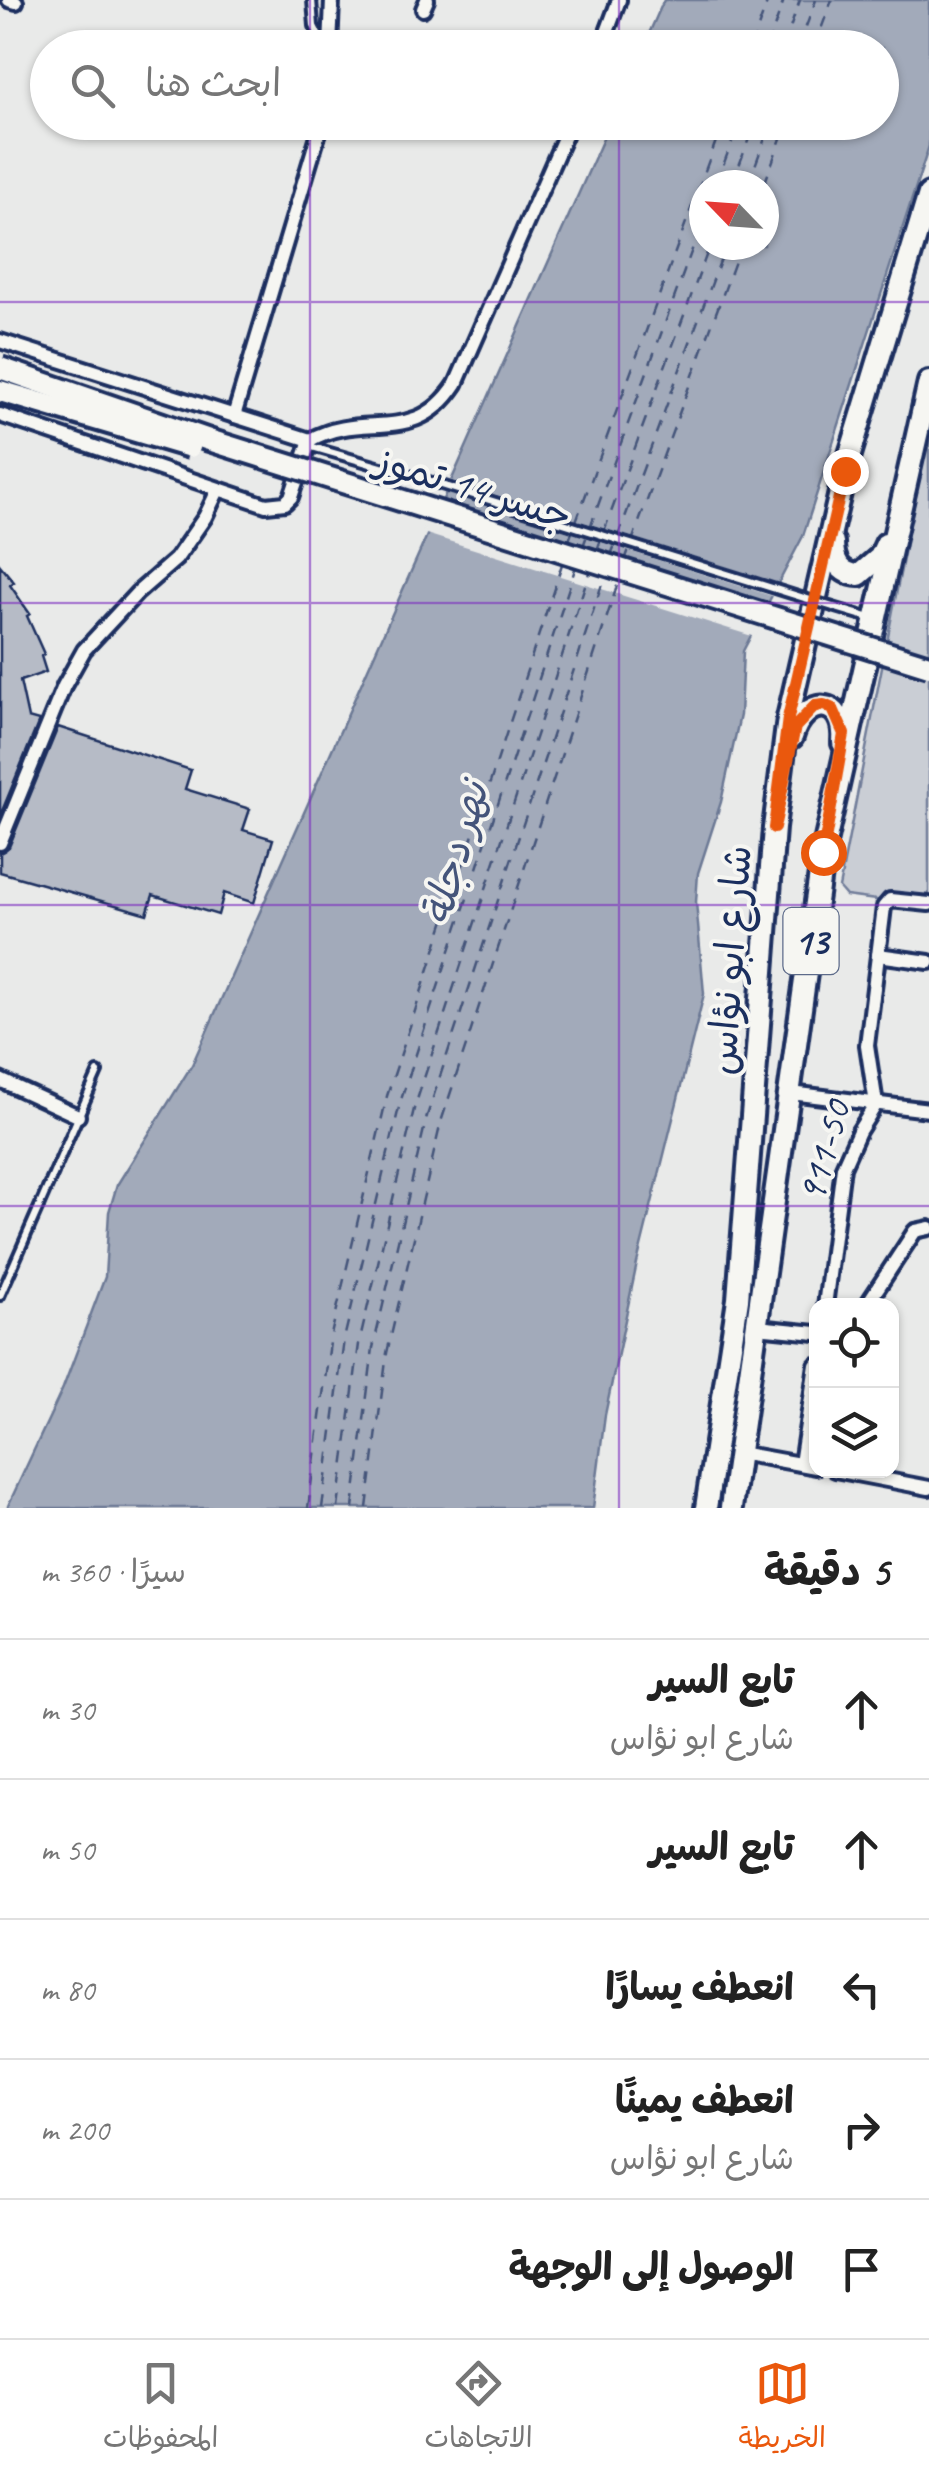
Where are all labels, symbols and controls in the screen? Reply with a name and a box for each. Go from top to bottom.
search box [30,30,899,140]
icon: search [65,58,120,113]
text: ابحث هنا [145,60,281,107]
north arrow [689,170,779,260]
street label: جسر 14 تموز [367,434,578,541]
route end [823,449,869,495]
water label: نهر دجلة [410,772,502,931]
route start [801,830,847,876]
street label: شارع ابو نؤاس [697,844,765,1077]
road number: 13 [784,908,838,974]
street label: 911-50 [786,1092,863,1208]
map controls [809,1298,899,1478]
button: locate [809,1298,899,1388]
button: layers [809,1388,899,1478]
text: 5 دقيقة [764,1545,889,1598]
text: سيرًا · 360 m [40,1551,186,1592]
text: تابع السير [649,1657,794,1704]
icon: ahead [834,1682,889,1737]
text: 30 m [40,1689,94,1730]
text: شارع ابو نؤاس [610,1718,794,1759]
icon: ahead [834,1822,889,1877]
text: تابع السير [649,1824,794,1871]
text: 50 m [40,1829,94,1870]
icon: left [834,1962,889,2017]
text: انعطف يسارًا [605,1964,794,2011]
text: 80 m [40,1969,94,2010]
text: انعطف يمينًا [615,2077,794,2124]
icon: right [834,2102,889,2157]
text: 200 m [40,2109,109,2150]
text: شارع ابو نؤاس [610,2138,794,2179]
icon: arrive [834,2242,889,2297]
text: الوصول إلى الوجهة [508,2244,794,2291]
tab: المحفوظات [103,2356,218,2462]
tab: الاتجاهات [424,2356,533,2462]
tab: الخريطة [739,2356,826,2462]

